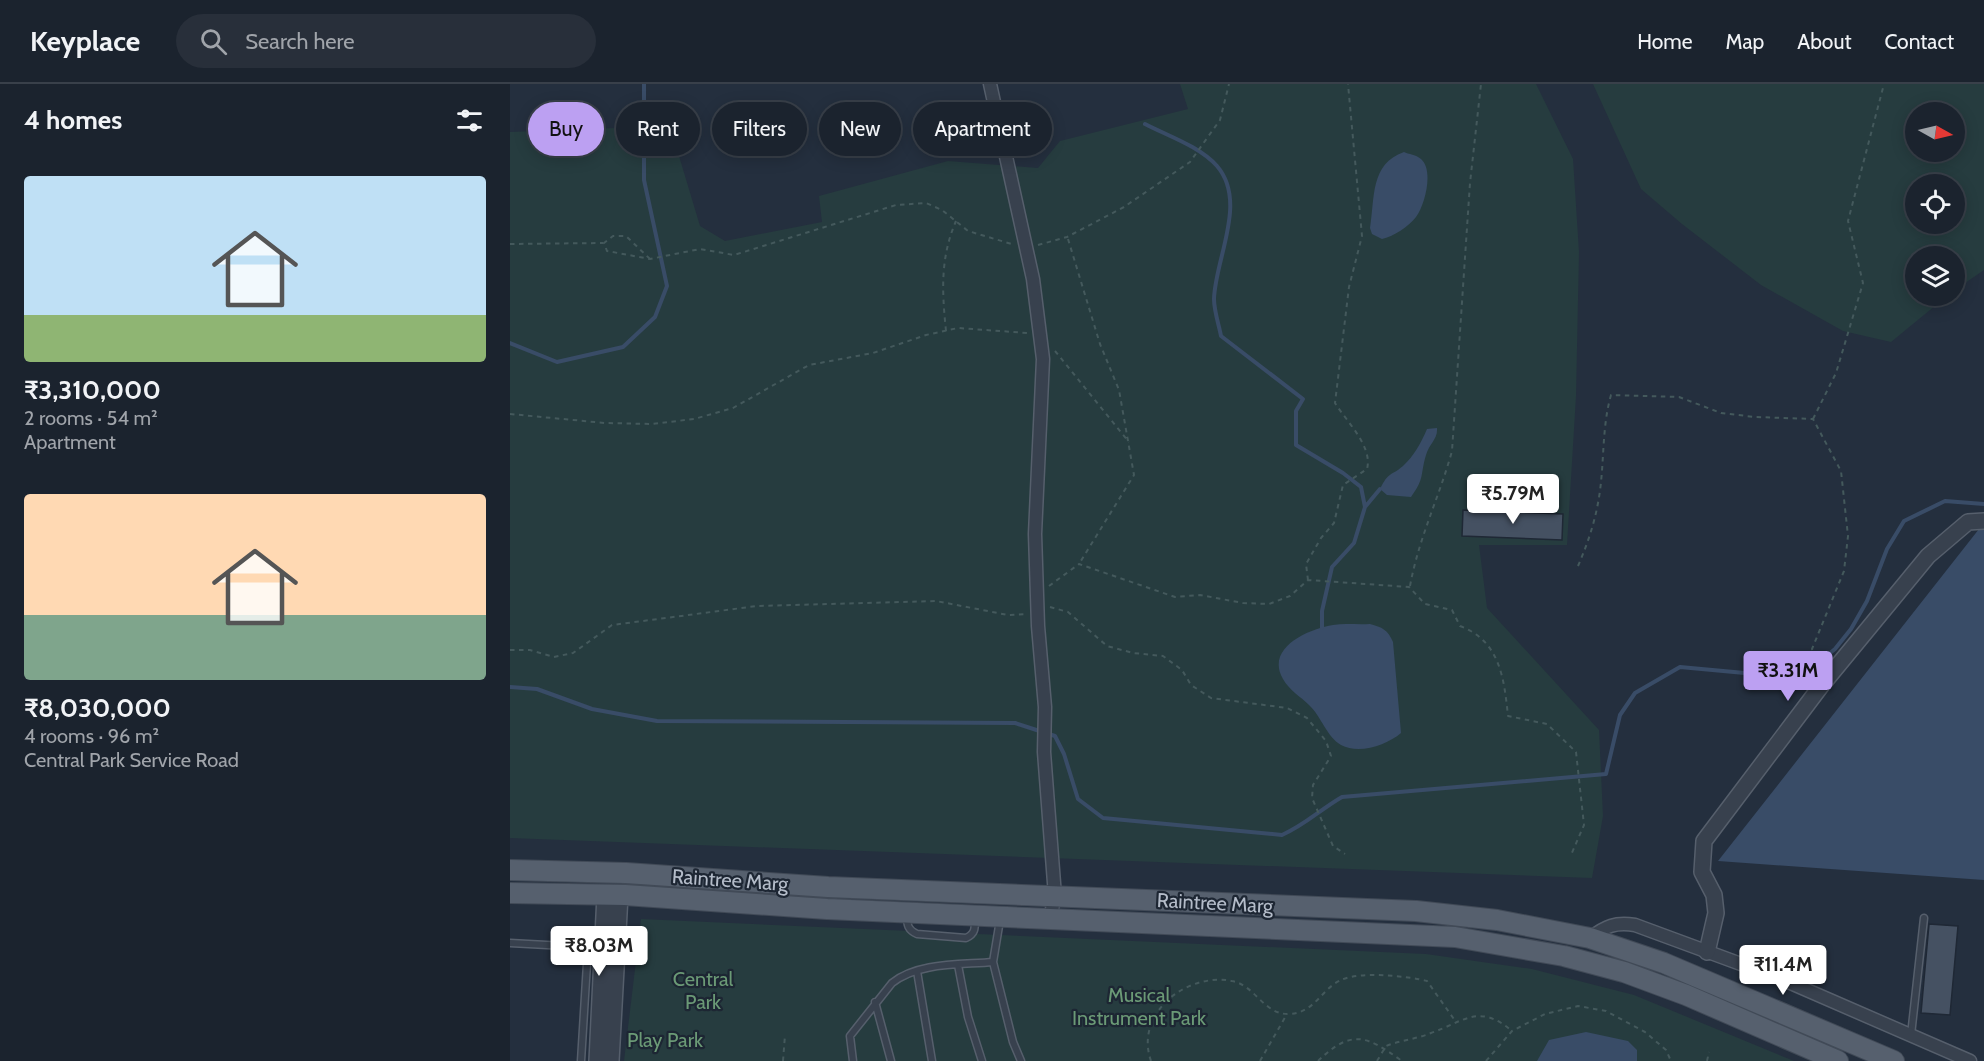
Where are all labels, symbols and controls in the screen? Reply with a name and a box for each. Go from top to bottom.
search box [176,14,596,68]
text: Keyplace [30,24,140,58]
icon: search [197,25,230,58]
text: Search here [245,28,355,55]
text: Home [1637,29,1693,54]
text: Map [1726,29,1764,54]
text: About [1797,29,1851,54]
text: Contact [1884,29,1954,54]
chip: Buy [528,102,604,156]
chip: Rent [616,102,700,156]
chip: Filters [712,102,807,156]
chip: New [819,102,901,156]
chip: Apartment [913,102,1052,156]
north arrow [1905,102,1965,162]
map controls [1905,102,1965,306]
text: 4 homes [24,104,122,136]
icon: filters [453,104,486,137]
button: locate [1905,174,1965,234]
icon: home [201,215,309,323]
button: layers [1905,246,1965,306]
text: ₹3,310,000 [24,374,161,406]
text: 2 rooms · 54 m² [24,406,158,430]
text: Apartment [24,430,116,454]
pin: ₹5.79M [1464,474,1562,525]
text: ₹5.79M [1481,481,1545,505]
icon: home [201,533,309,641]
pin: ₹3.31M [1739,651,1837,702]
text: ₹3.31M [1758,658,1818,682]
text: ₹8,030,000 [24,692,171,724]
text: 4 rooms · 96 m² [24,724,159,748]
text: Central Park Service Road [24,748,239,772]
street label: Raintree Marg [671,864,790,896]
street label: Raintree Marg [1156,888,1275,918]
pin: ₹8.03M [550,926,648,977]
text: ₹8.03M [565,933,633,957]
pin: ₹11.4M [1734,945,1832,996]
text: ₹11.4M [1753,952,1813,976]
park label: Central Park [673,967,734,1014]
park label: Musical Instrument Park [1072,983,1206,1030]
park label: Play Park [627,1028,703,1052]

